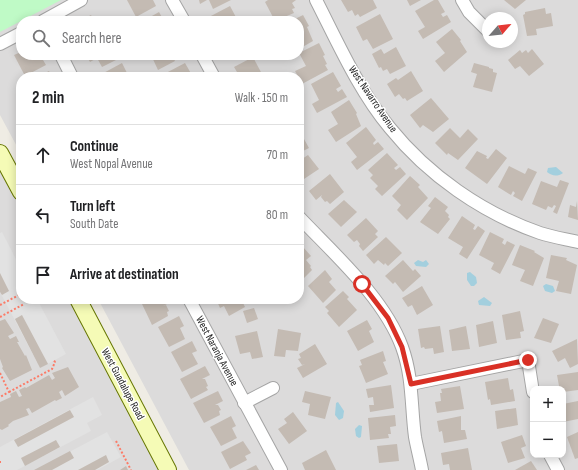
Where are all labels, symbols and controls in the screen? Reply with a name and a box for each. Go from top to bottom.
north arrow [482,12,518,48]
search box [16,16,304,60]
icon: search [30,27,52,49]
text: Search here [62,29,122,48]
street label: West Navarro Avenue [346,63,400,135]
text: 2 min [32,88,64,108]
text: Walk · 150 m [235,90,288,106]
text: Continue [70,137,119,156]
icon: ahead [32,144,54,166]
text: 70 m [267,147,288,163]
text: West Nopal Avenue [70,156,153,172]
text: Turn left [70,197,115,216]
icon: left [32,204,54,226]
text: 80 m [266,207,288,223]
text: South Date [70,216,118,232]
icon: arrive [32,264,54,286]
text: Arrive at destination [70,265,179,284]
route start [353,275,371,293]
street label: West Naranja Avenue [193,314,241,388]
street label: West Guadalupe Road [99,346,148,422]
route end [519,351,537,369]
map controls [530,386,566,458]
button: + [530,386,566,422]
button: − [530,422,566,458]

